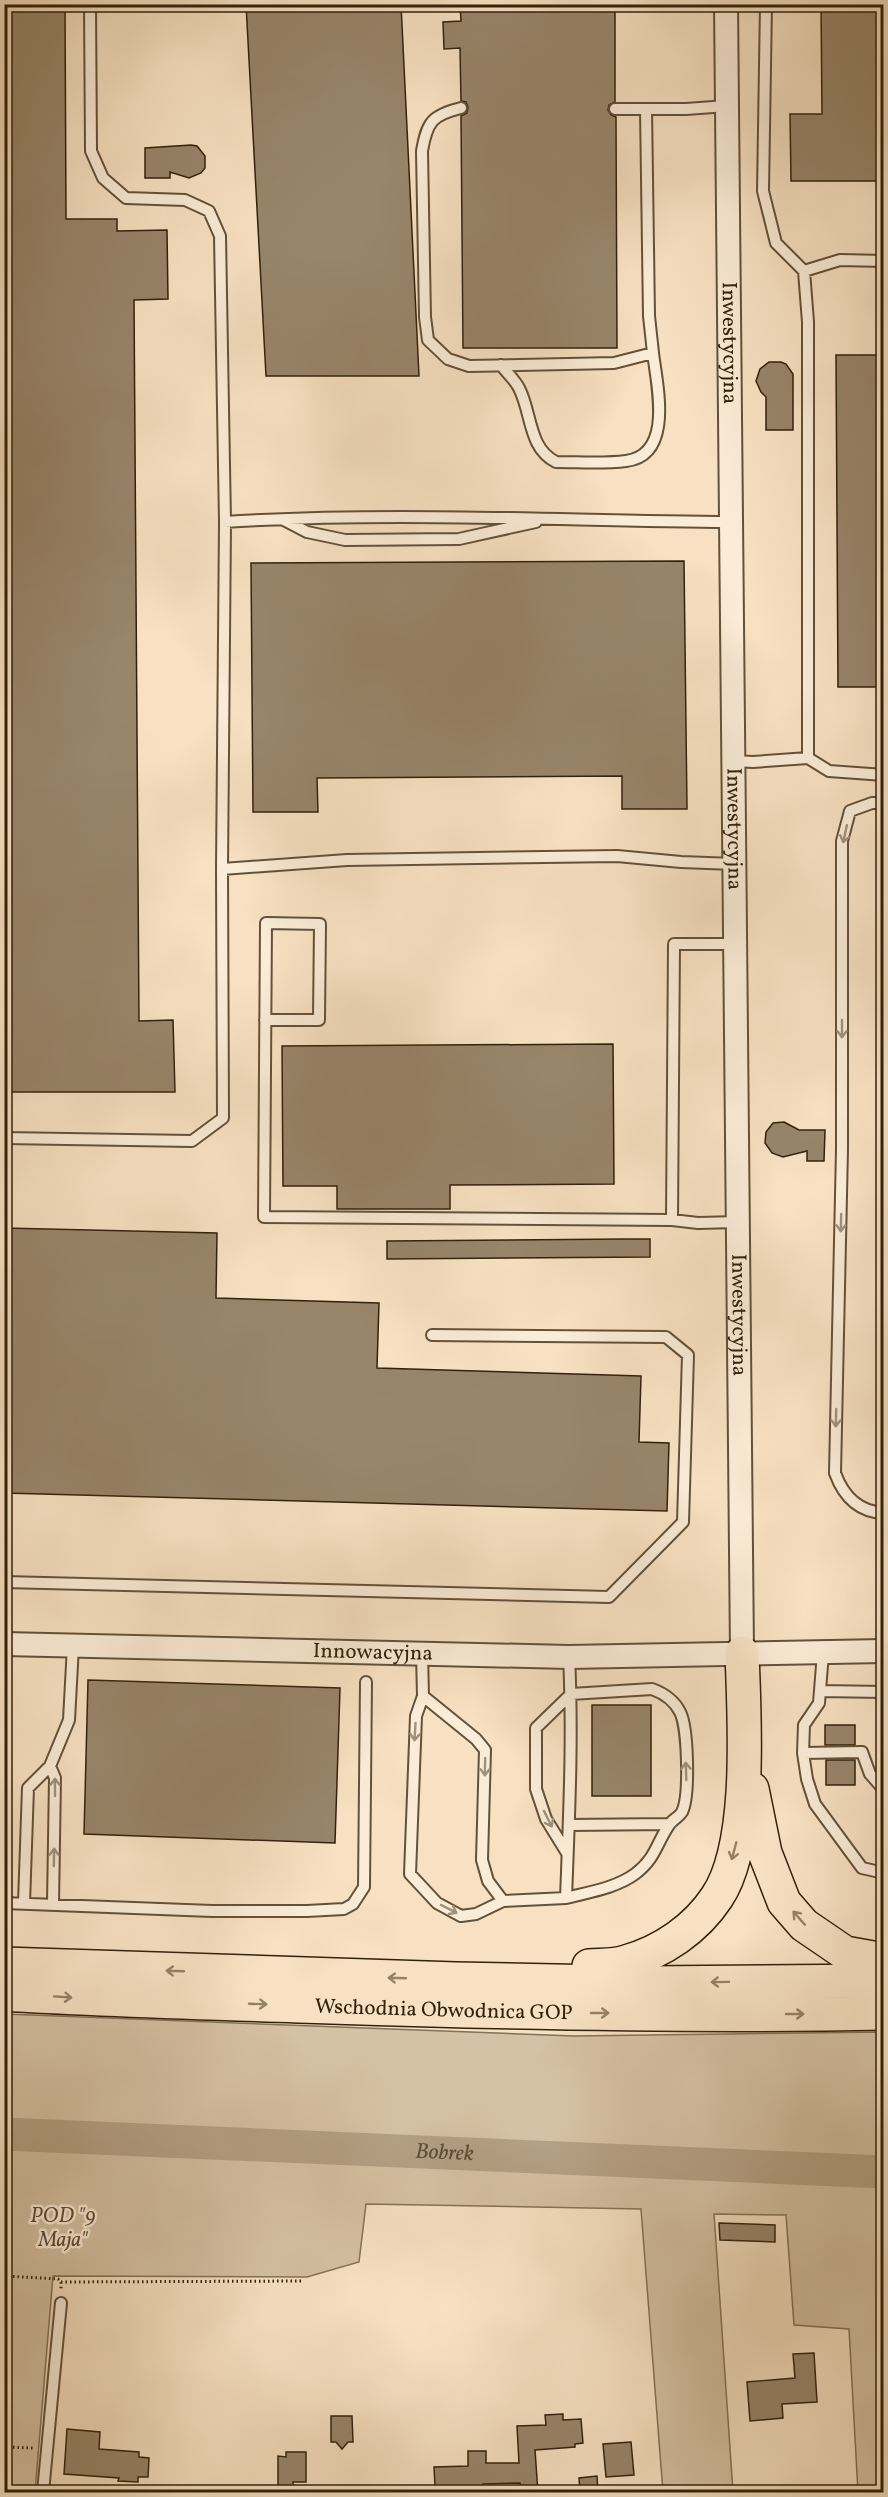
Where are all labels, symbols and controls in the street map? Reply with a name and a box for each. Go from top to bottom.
street label: Inwestycyjna [714,282,744,404]
street label: Inwestycyjna [719,768,749,890]
one-way arrow [838,824,850,843]
one-way arrow [836,1018,848,1038]
one-way arrow [835,1213,846,1233]
street label: Inwestycyjna [724,1254,754,1376]
one-way arrow [830,1408,842,1428]
street label: Innowacyjna [313,1637,433,1668]
one-way arrow [409,1722,420,1742]
one-way arrow [479,1757,491,1777]
one-way arrow [681,1762,692,1782]
one-way arrow [49,1778,61,1798]
one-way arrow [542,1810,554,1828]
one-way arrow [728,1842,739,1861]
one-way arrow [48,1847,59,1867]
one-way arrow [440,1904,458,1916]
one-way arrow [792,1911,806,1926]
one-way arrow [166,1965,186,1977]
one-way arrow [388,1972,408,1983]
one-way arrow [711,1976,731,1988]
one-way arrow [52,1992,72,2003]
street label: Wschodnia Obwodnica GOP [314,1992,573,2028]
one-way arrow [247,1999,267,2010]
one-way arrow [589,2007,609,2019]
one-way arrow [784,2009,804,2020]
water label: Bobrek [415,2136,475,2170]
park label: POD "9 Maja" [30,2202,96,2255]

